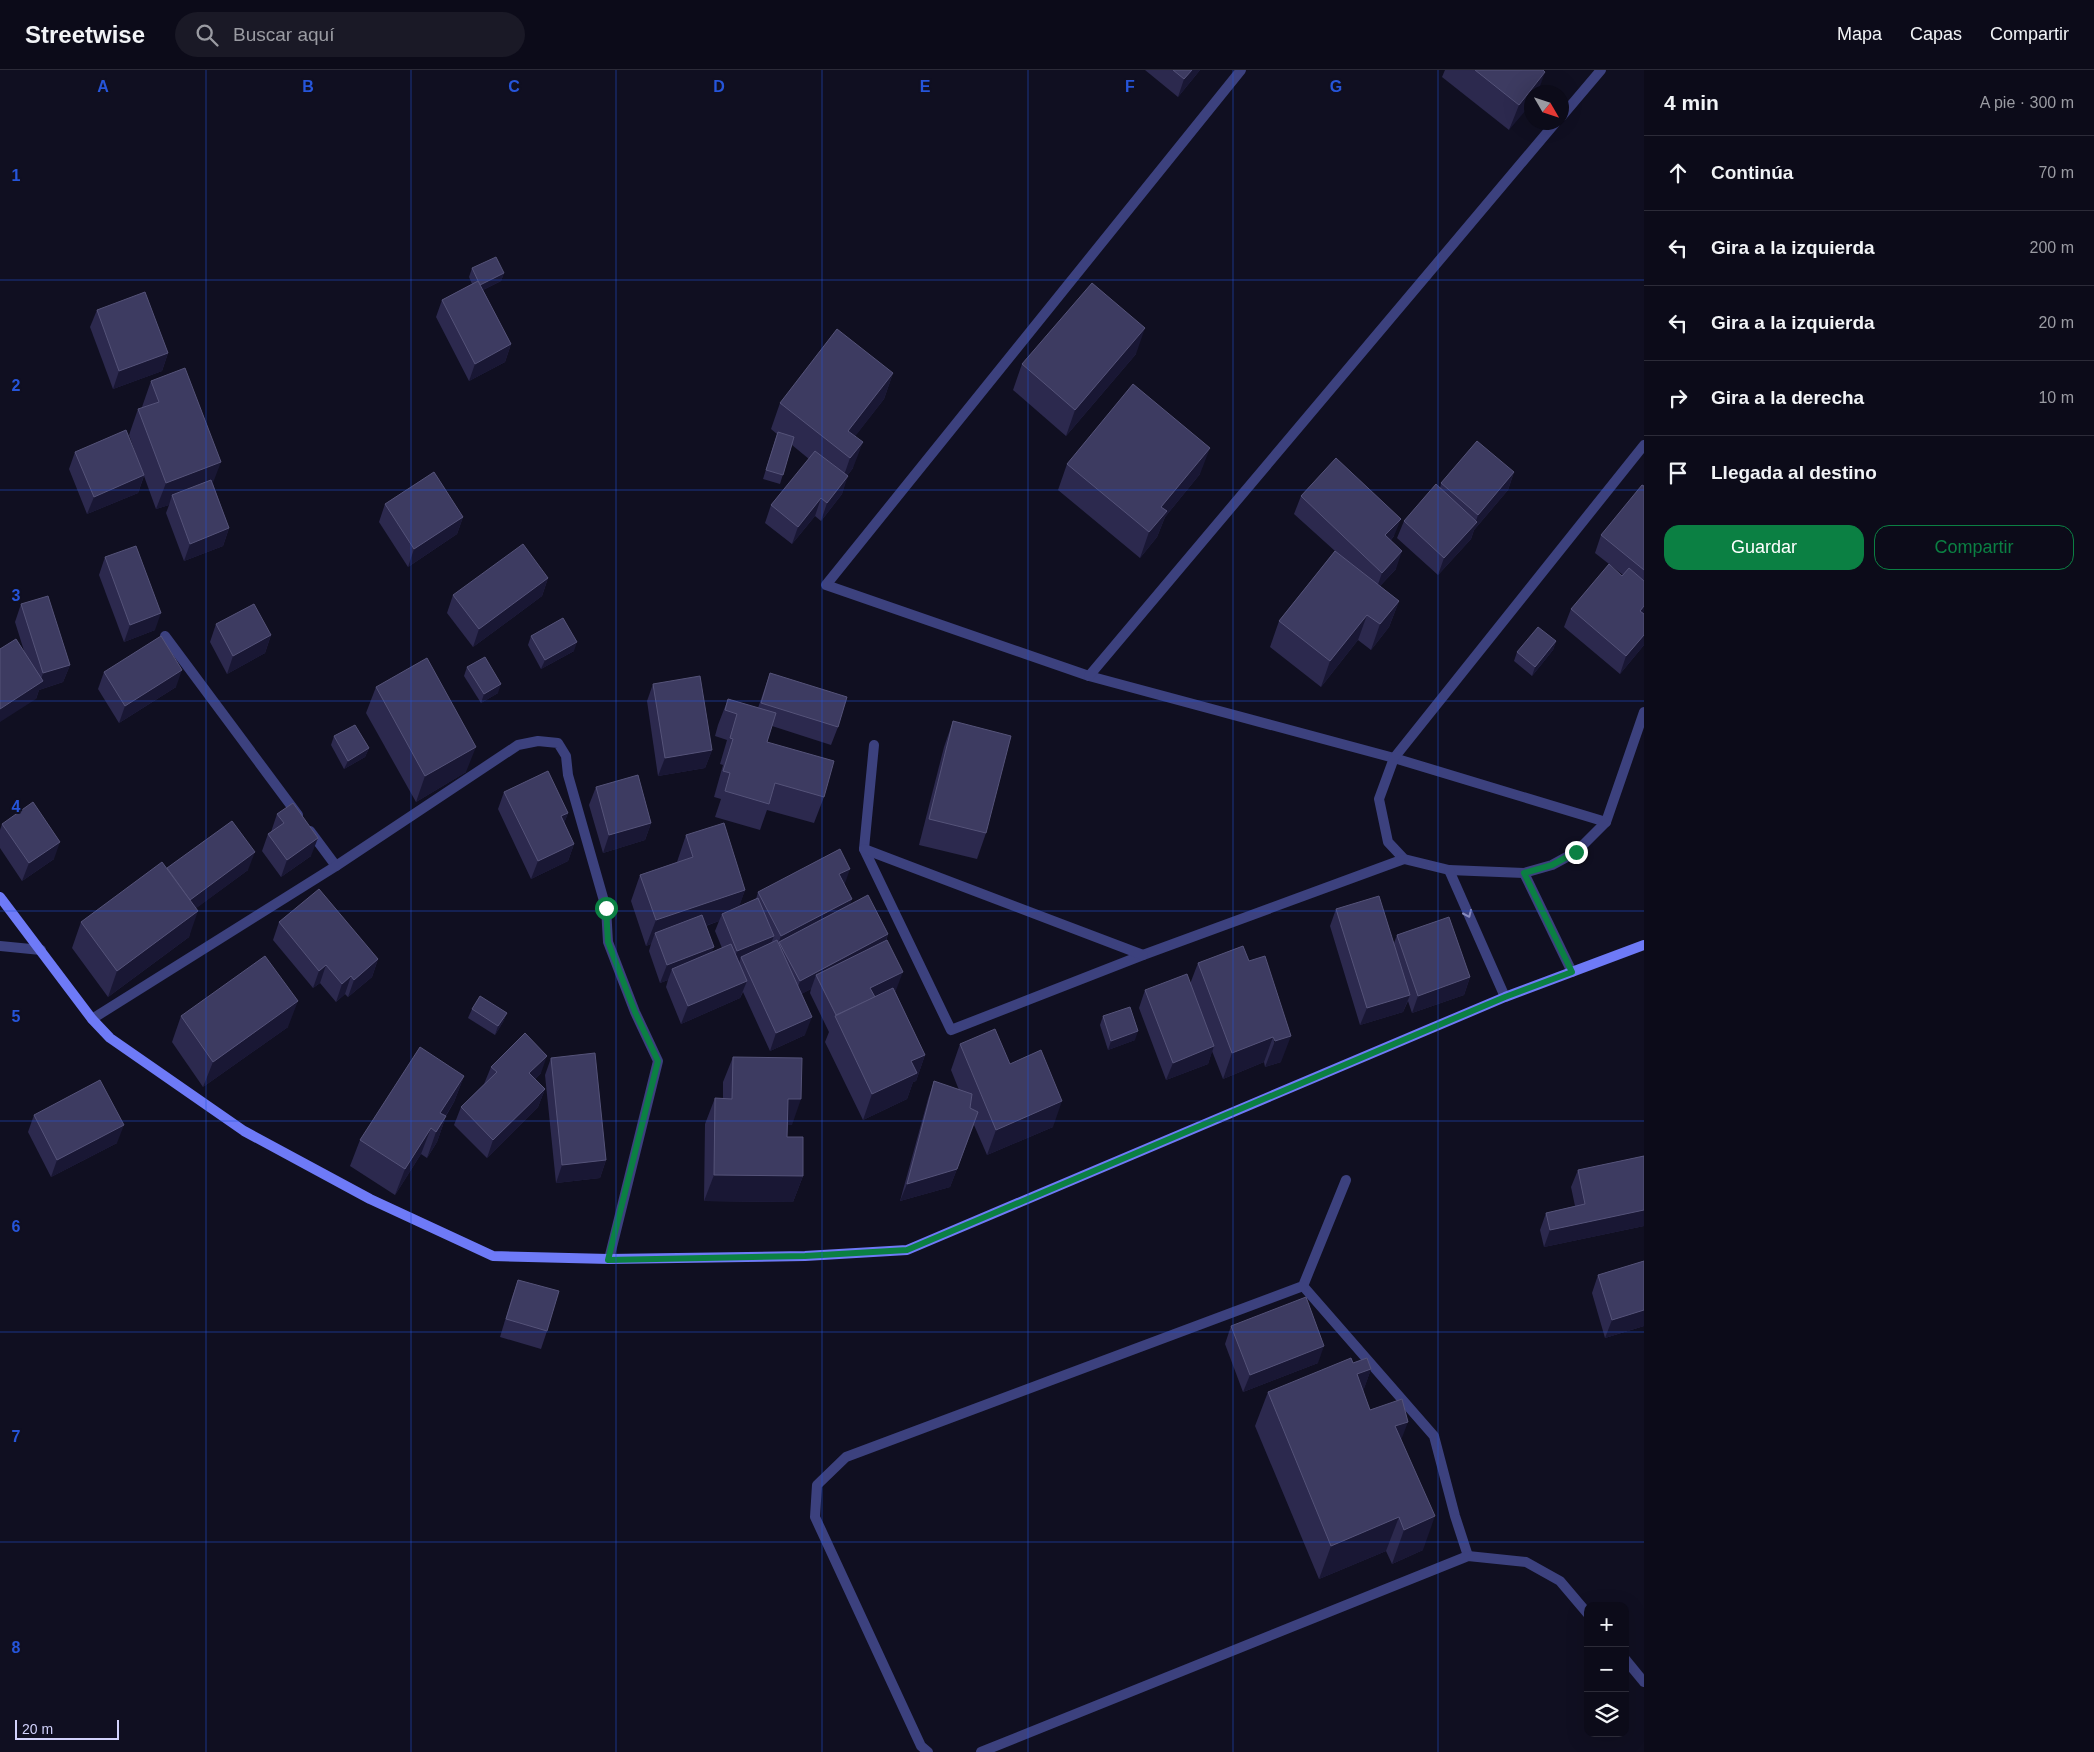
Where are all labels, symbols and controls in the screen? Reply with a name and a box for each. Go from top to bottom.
search box [175,12,525,57]
text: Streetwise [25,21,145,48]
icon: search [193,21,221,49]
text: Buscar aquí [233,24,334,45]
text: Mapa [1837,24,1882,44]
text: Capas [1910,24,1962,44]
text: Compartir [1990,24,2069,44]
text: A [97,78,109,95]
text: B [302,78,314,95]
text: C [508,78,520,95]
text: D [713,78,725,95]
text: E [920,78,931,95]
text: F [1125,78,1135,95]
text: G [1330,78,1342,95]
north arrow [1524,85,1569,130]
text: 4 min [1664,91,1719,114]
text: A pie · 300 m [1980,94,2074,111]
icon: ahead [1664,159,1692,187]
text: Continúa [1711,162,1793,183]
text: 70 m [2038,164,2074,181]
text: 1 [12,167,21,184]
icon: left [1664,234,1692,262]
text: Gira a la izquierda [1711,237,1875,258]
text: 200 m [2030,239,2074,256]
icon: left [1664,309,1692,337]
text: Gira a la izquierda [1711,312,1875,333]
text: 20 m [2038,314,2074,331]
text: 2 [12,377,21,394]
icon: right [1664,384,1692,412]
text: Gira a la derecha [1711,387,1864,408]
text: 10 m [2038,389,2074,406]
icon: arrive [1664,459,1692,487]
text: Llegada al destino [1711,462,1877,483]
button: Guardar [1664,525,1864,570]
button: Compartir [1874,525,2074,570]
text: 3 [12,587,21,604]
text: 4 [12,798,21,815]
route end [1565,841,1588,864]
route start [595,897,618,920]
one-way arrow [1462,909,1473,918]
text: 5 [12,1008,21,1025]
text: 6 [12,1218,21,1235]
text: 7 [12,1428,21,1445]
map controls [1584,1602,1629,1737]
button: + [1584,1602,1629,1647]
text: 8 [12,1639,21,1656]
button: − [1584,1647,1629,1692]
button: layers [1584,1692,1629,1737]
scale bar [15,1717,119,1740]
text: 20 m [22,1721,53,1737]

